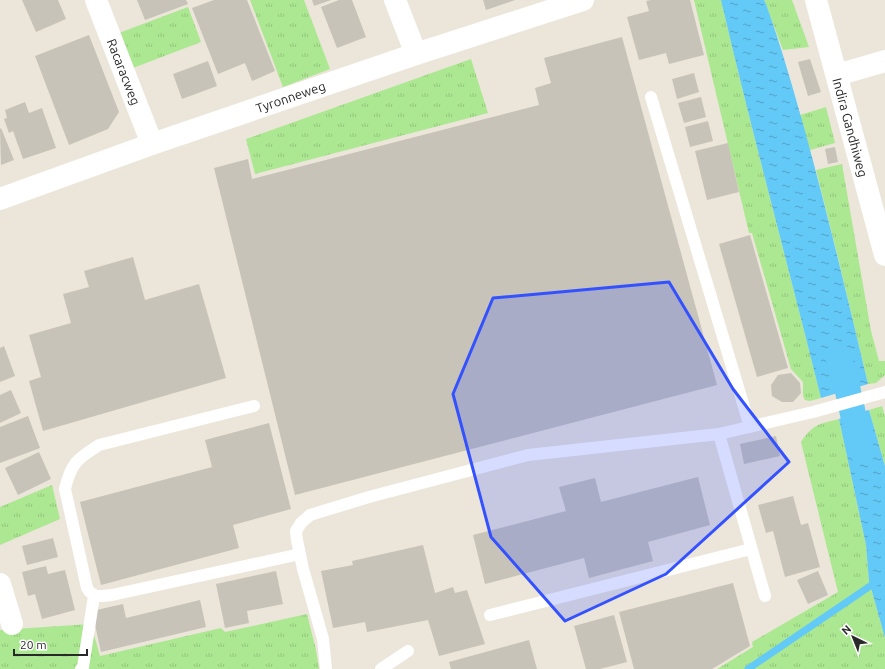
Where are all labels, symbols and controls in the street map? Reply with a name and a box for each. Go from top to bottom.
street label: Racaracweg [105,37,143,107]
street label: Indira Gandhiweg [830,76,871,178]
street label: Tyronneweg [254,78,327,115]
north arrow [833,617,873,657]
text: N [839,622,853,637]
scale bar [14,631,87,657]
text: 20 m [20,638,47,651]

